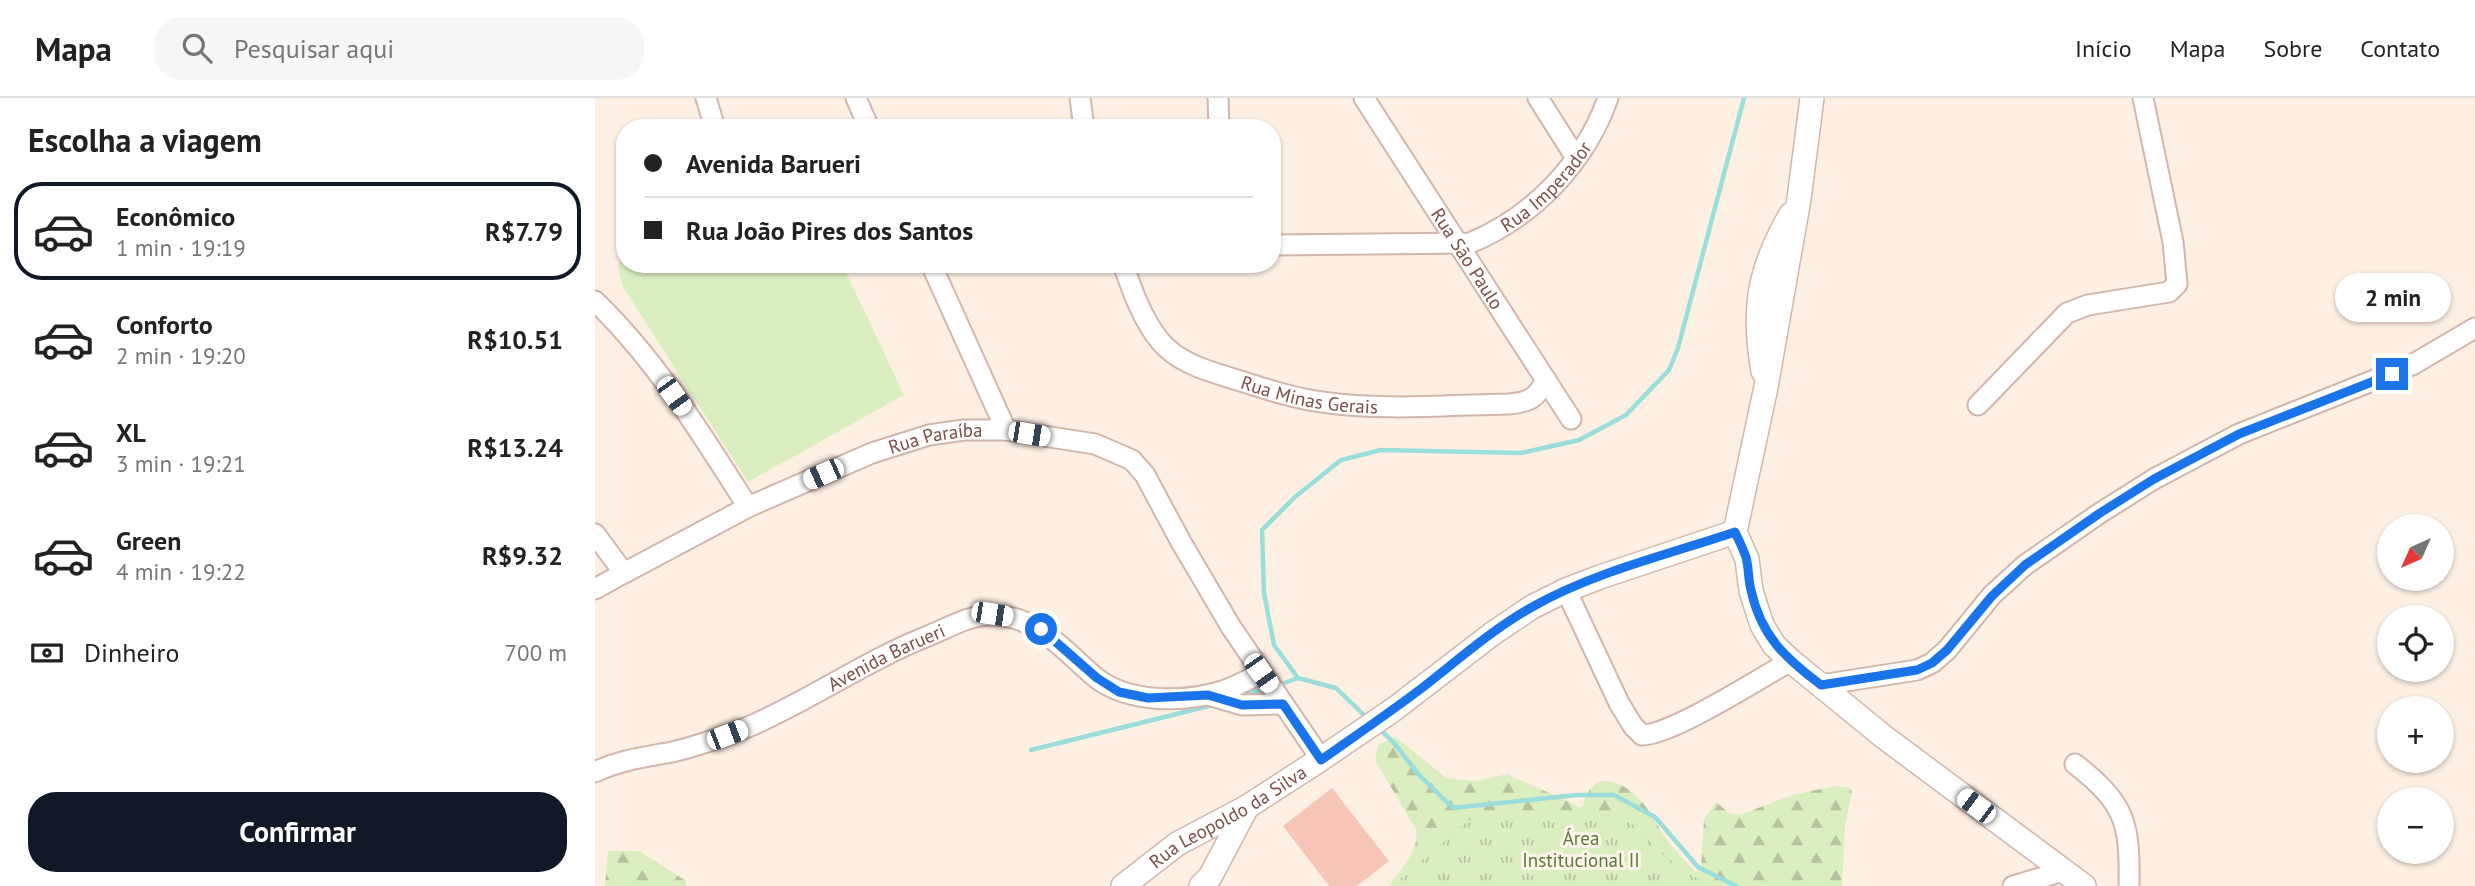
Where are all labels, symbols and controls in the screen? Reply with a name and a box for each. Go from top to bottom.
search box [154,17,644,80]
text: Mapa [35,27,112,70]
icon: search [178,29,216,67]
text: Pesquisar aqui [234,32,394,65]
text: Início [2075,33,2132,64]
text: Mapa [2170,33,2225,64]
text: Sobre [2263,33,2322,64]
text: Contato [2360,33,2440,64]
text: Escolha a viagem [28,119,262,161]
street label: Rua Imperador [1496,136,1597,237]
text: Avenida Barueri [686,147,861,180]
icon: car [32,200,95,263]
text: Econômico [116,200,235,233]
street label: Rua São Paulo [1426,203,1509,314]
text: Rua João Pires dos Santos [686,214,973,247]
text: R$7.79 [485,215,563,248]
text: 1 min · 19:19 [116,233,246,262]
callout: 2 min [2334,272,2450,322]
text: 2 min [2365,283,2421,312]
icon: car [32,308,95,371]
text: Conforto [116,308,213,341]
text: R$10.51 [467,323,563,356]
text: 2 min · 19:20 [116,341,246,370]
route end [2376,358,2408,390]
street label: Rua Minas Gerais [1238,370,1378,419]
car [654,373,695,419]
icon: car [32,416,95,479]
text: XL [116,416,146,449]
street label: Rua Paraíba [885,418,983,459]
car [1007,420,1052,448]
text: R$13.24 [467,431,563,464]
text: 3 min · 19:21 [116,449,246,478]
car [800,456,847,492]
north arrow [2377,514,2453,592]
map controls [2377,514,2454,864]
icon: car [32,524,95,587]
text: Green [116,524,181,557]
text: R$9.32 [482,539,563,572]
text: 4 min · 19:22 [116,557,246,586]
car [970,600,1015,628]
button: locate [2377,605,2454,682]
route start [1025,613,1057,645]
street label: Avenida Barueri [823,618,949,696]
icon: cash [28,634,66,672]
text: Dinheiro [84,636,179,669]
text: 700 m [505,638,567,667]
car [1241,650,1282,696]
button: + [2377,696,2454,773]
car [704,718,751,752]
street label: Rua Leopoldo da Silva [1144,760,1311,873]
car [1953,785,2000,827]
button: − [2377,787,2454,864]
button: Confirmar [28,792,567,872]
park label: Área Institucional II [1522,826,1640,872]

